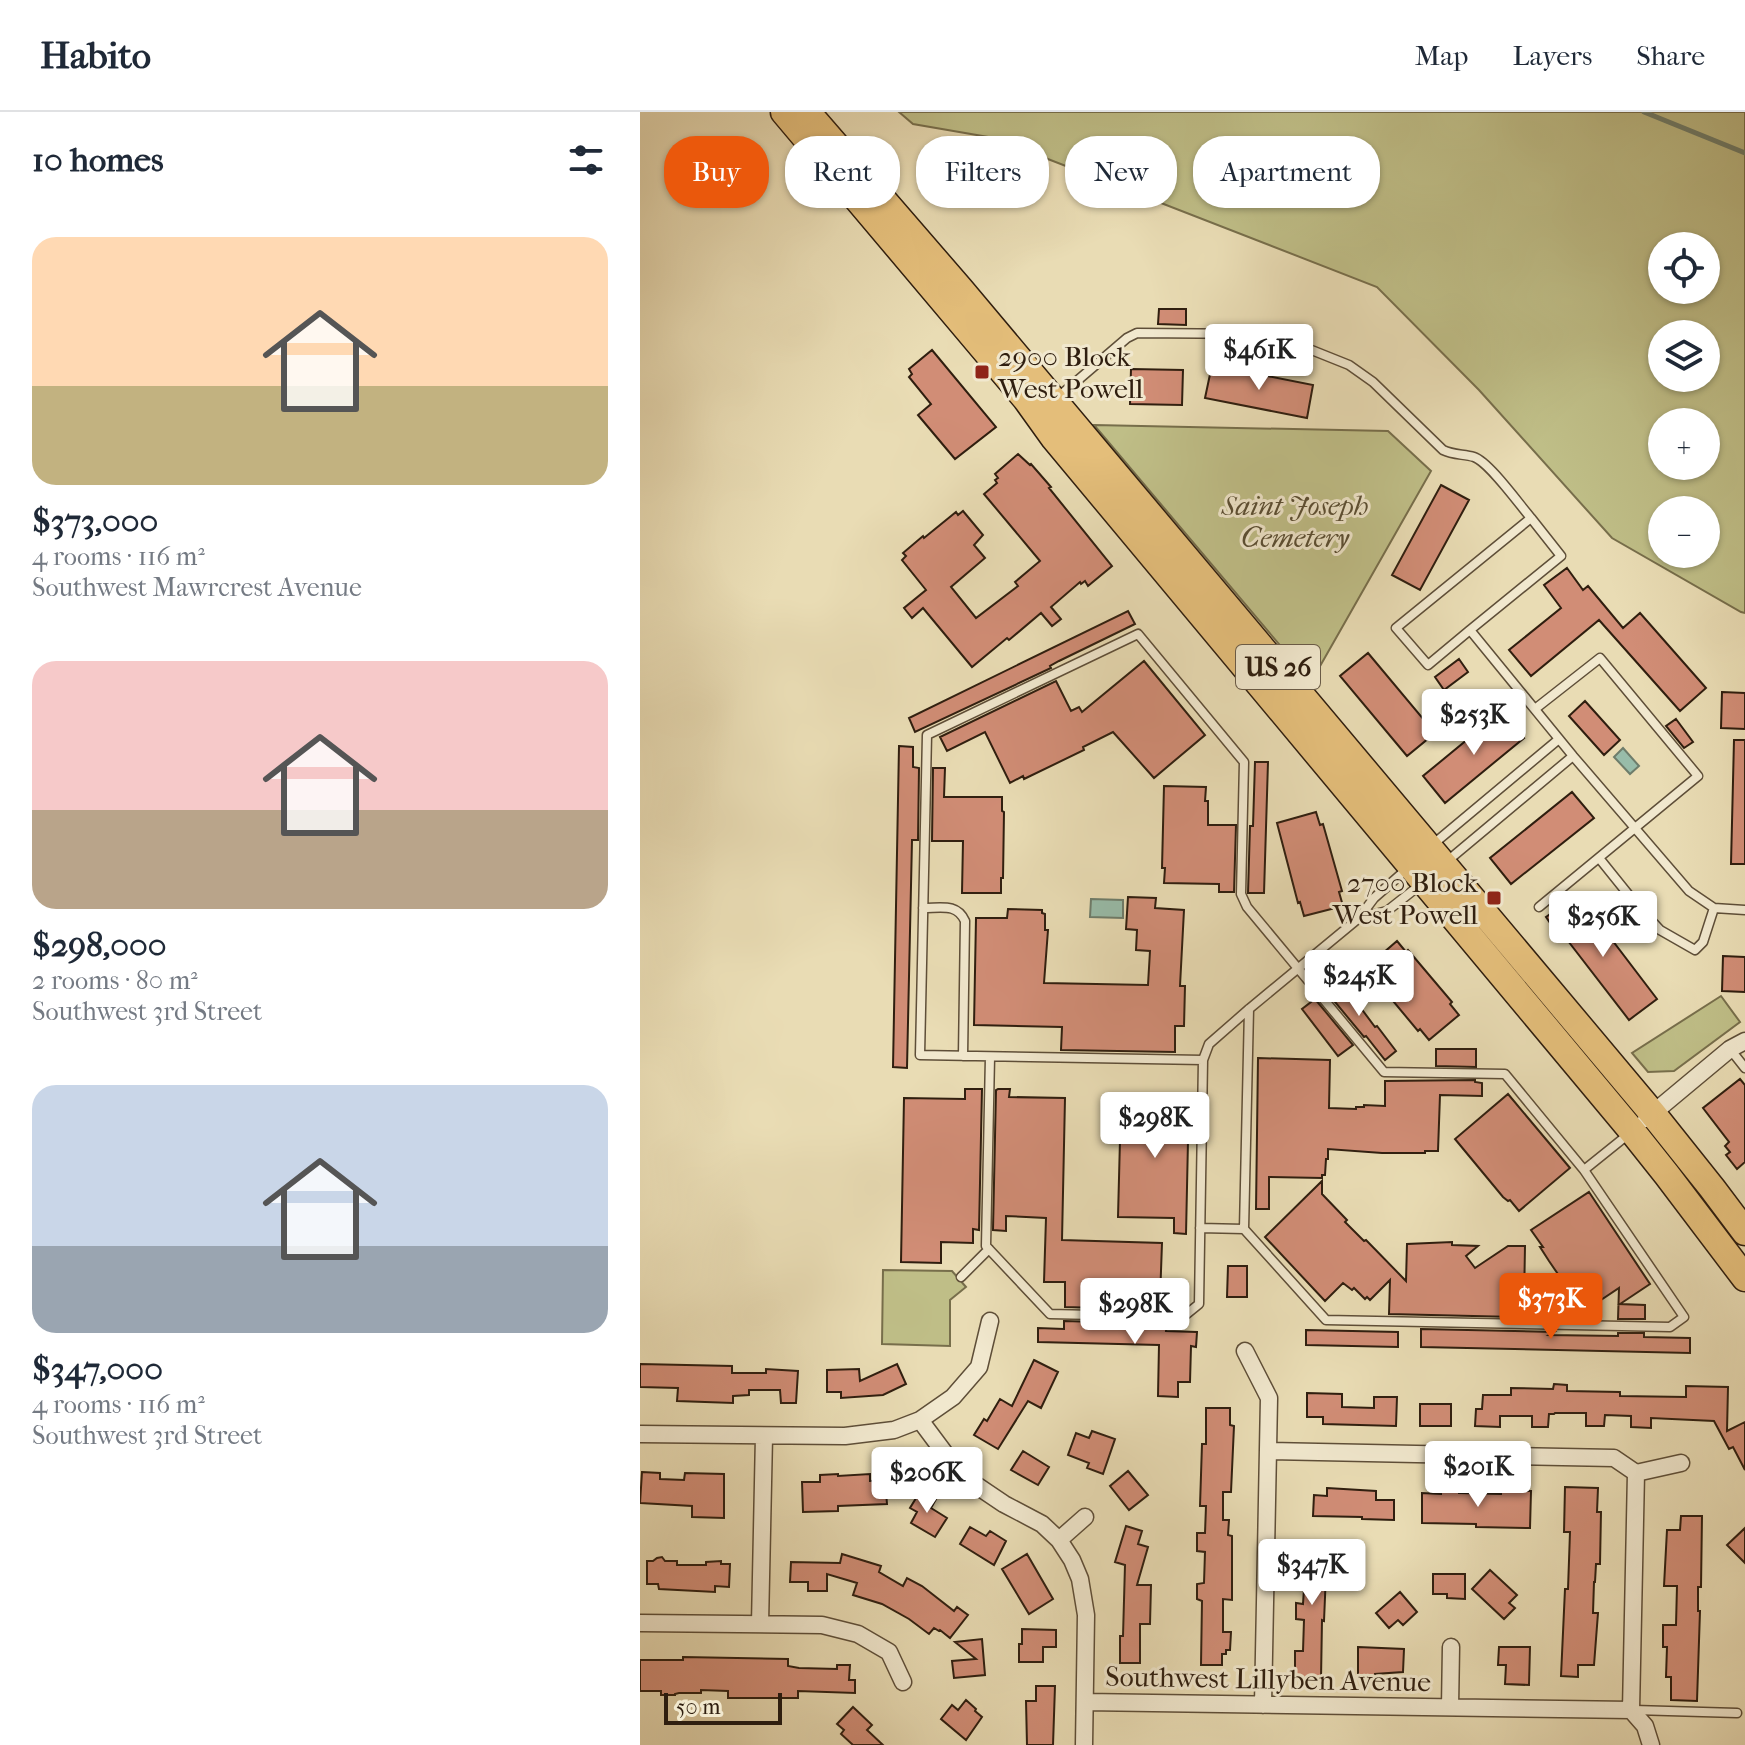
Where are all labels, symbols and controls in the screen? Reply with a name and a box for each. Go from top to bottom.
text: Habito [40,33,151,78]
text: Map [1415,39,1468,72]
text: Layers [1512,39,1592,72]
text: Share [1636,39,1705,72]
chip: Buy [664,136,769,208]
chip: Rent [785,136,900,208]
chip: Filters [916,136,1049,208]
chip: New [1065,136,1177,208]
chip: Apartment [1193,136,1380,208]
icon: filters [564,138,608,182]
text: 10 homes [32,140,163,180]
map controls [1648,232,1720,568]
button: locate [1648,232,1720,304]
icon: home [248,289,392,433]
button: layers [1648,320,1720,392]
pin: $461K [1203,324,1315,392]
text: $461K [1223,334,1295,365]
place label: 2900 Block West Powell [997,340,1143,405]
marker: 2900 Block West Powell [973,363,991,381]
button: + [1648,408,1720,480]
park label: Saint Joseph Cemetery [1221,489,1368,554]
button: − [1648,496,1720,568]
text: $373,000 [32,501,158,541]
text: 4 rooms · 116 m² [32,541,205,572]
text: Southwest Mawrcrest Avenue [32,572,362,603]
road number: US 26 [1236,645,1320,689]
pin: $253K [1418,689,1530,757]
text: $253K [1440,699,1508,730]
icon: home [248,713,392,857]
place label: 2700 Block West Powell [1332,866,1479,931]
marker: 2700 Block West Powell [1485,889,1503,907]
pin: $256K [1547,891,1659,959]
text: $256K [1567,901,1639,932]
text: $298,000 [32,925,166,965]
pin: $245K [1303,950,1415,1018]
text: $245K [1323,960,1395,991]
text: 2 rooms · 80 m² [32,965,198,996]
text: Southwest 3rd Street [32,996,262,1027]
pin: $298K [1099,1092,1211,1160]
text: $298K [1118,1102,1192,1133]
icon: home [248,1137,392,1281]
pin: $373K [1495,1273,1607,1341]
pin: $298K [1079,1278,1191,1346]
text: $373K [1517,1283,1585,1314]
text: $298K [1098,1288,1172,1319]
text: $347,000 [32,1349,163,1389]
text: 4 rooms · 116 m² [32,1389,205,1420]
text: Southwest 3rd Street [32,1420,262,1451]
pin: $201K [1422,1441,1534,1509]
pin: $206K [871,1447,983,1515]
text: $201K [1443,1451,1513,1482]
text: $206K [889,1457,965,1488]
pin: $347K [1256,1539,1368,1607]
text: $347K [1276,1549,1348,1580]
street label: Southwest Lillyben Avenue [1105,1660,1431,1698]
scale bar [664,1689,782,1725]
text: 50 m [676,1694,721,1720]

